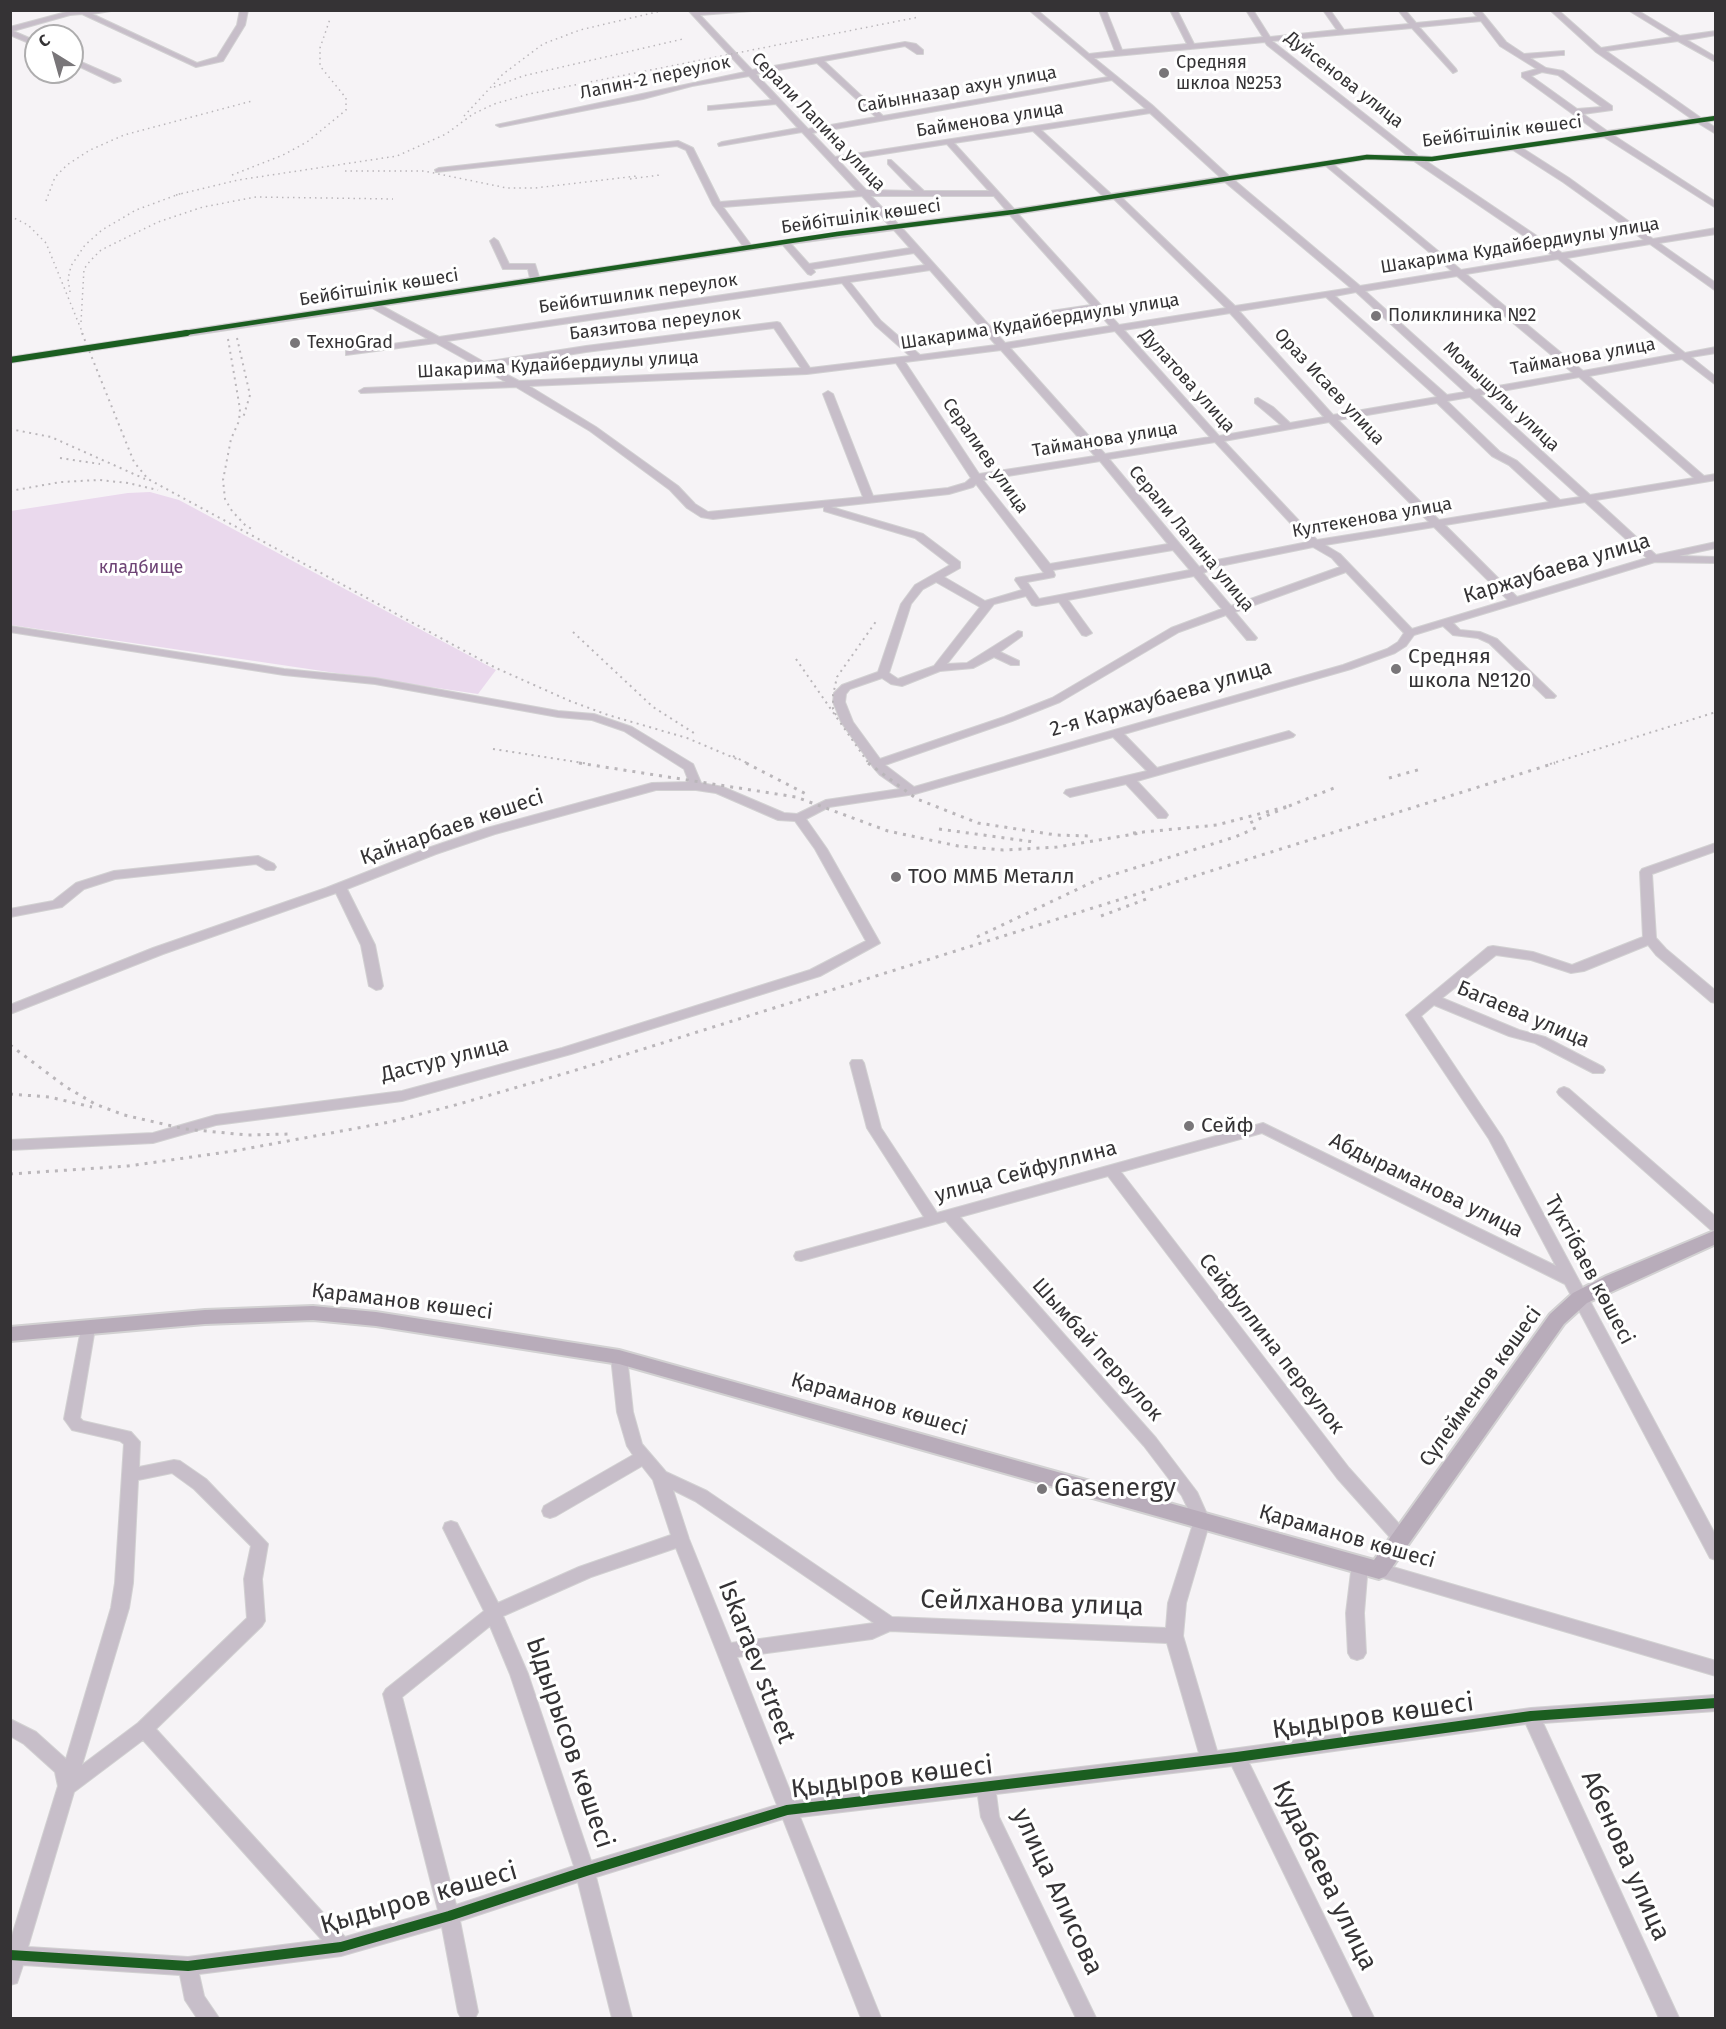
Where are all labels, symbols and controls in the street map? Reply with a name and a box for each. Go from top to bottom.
north arrow [24,24,84,84]
street label: Дуйсенова улица [1280,27,1408,133]
text: С [35,30,53,51]
street label: Серали Лапина улица [746,48,890,196]
street label: Лапин-2 переулок [578,51,732,105]
place label: Средняя шклоа №253 [1176,52,1282,94]
street label: Сайынназар ахун улица [856,62,1058,118]
marker: Средняя шклоа №253 [1157,66,1171,80]
street label: Байменова улица [915,98,1065,142]
street label: Бейбітшілік көшесі [1421,111,1583,153]
street label: Бейбітшілік көшесі [780,195,942,239]
street label: Шакарима Кудайбердиулы улица [1379,213,1661,279]
street label: Бейбітшілік көшесі [298,265,460,311]
street label: Бейбитшилик переулок [537,269,739,319]
street label: Шакарима Кудайбердиулы улица [899,289,1181,355]
street label: Баязитова переулок [568,303,742,345]
place label: Поликлиника №2 [1388,305,1536,327]
marker: Поликлиника №2 [1369,309,1383,323]
street label: Ораз Исаев улица [1269,324,1389,450]
street label: Дулатова улица [1135,325,1239,437]
place label: ТехноGrad [307,332,393,354]
street label: Тайманова улица [1509,334,1657,380]
marker: ТехноGrad [288,336,302,350]
street label: Момышулы улица [1438,338,1564,456]
street label: Шакарима Кудайбердиулы улица [417,347,699,383]
street label: Сералиев улица [937,394,1033,518]
street label: Тайманова улица [1031,418,1179,462]
street label: Серали Лапина улица [1124,461,1258,617]
street label: Култекенова улица [1290,493,1454,543]
street label: Каржаубаева улица [1461,529,1653,609]
park label: кладбище [99,557,183,579]
place label: Средняя школа №120 [1408,644,1531,694]
street label: 2-я Каржаубаева улица [1047,655,1275,743]
marker: Средняя школа №120 [1389,662,1403,676]
street label: Қайнарбаев көшесі [357,785,547,871]
place label: ТОО ММБ Металл [908,864,1075,890]
marker: ТОО ММБ Металл [889,870,903,884]
street label: Багаева улица [1453,976,1593,1054]
street label: Дастур улица [379,1032,511,1088]
place label: Сейф [1201,1113,1254,1139]
marker: Сейф [1182,1119,1196,1133]
street label: Абдыраманова улица [1325,1128,1527,1244]
street label: улица Сейфуллина [932,1136,1120,1208]
street label: Түктібаев көшесі [1539,1191,1639,1349]
street label: Сейфуллина переулок [1193,1249,1349,1439]
street label: Шымбай переулок [1026,1273,1168,1427]
street label: Қараманов көшесі [310,1278,494,1326]
street label: Сүлейменов көшесі [1414,1302,1548,1472]
street label: Қараманов көшесі [788,1368,970,1442]
place label: Gasenergy [1054,1473,1176,1505]
marker: Gasenergy [1035,1482,1049,1496]
street label: Қараманов көшесі [1256,1500,1438,1574]
street label: Iskaraev street [711,1576,801,1748]
street label: Сейлханова улица [920,1585,1144,1623]
street label: Ыдырысов көшесі [518,1633,620,1853]
street label: Қыдыров көшесі [1270,1687,1476,1747]
street label: Қыдыров көшесі [789,1750,995,1806]
street label: Абенова улица [1574,1766,1676,1946]
street label: Кудабаева улица [1265,1776,1383,1976]
street label: улица Алисова [1005,1804,1109,1980]
street label: Қыдыров көшесі [317,1856,521,1942]

